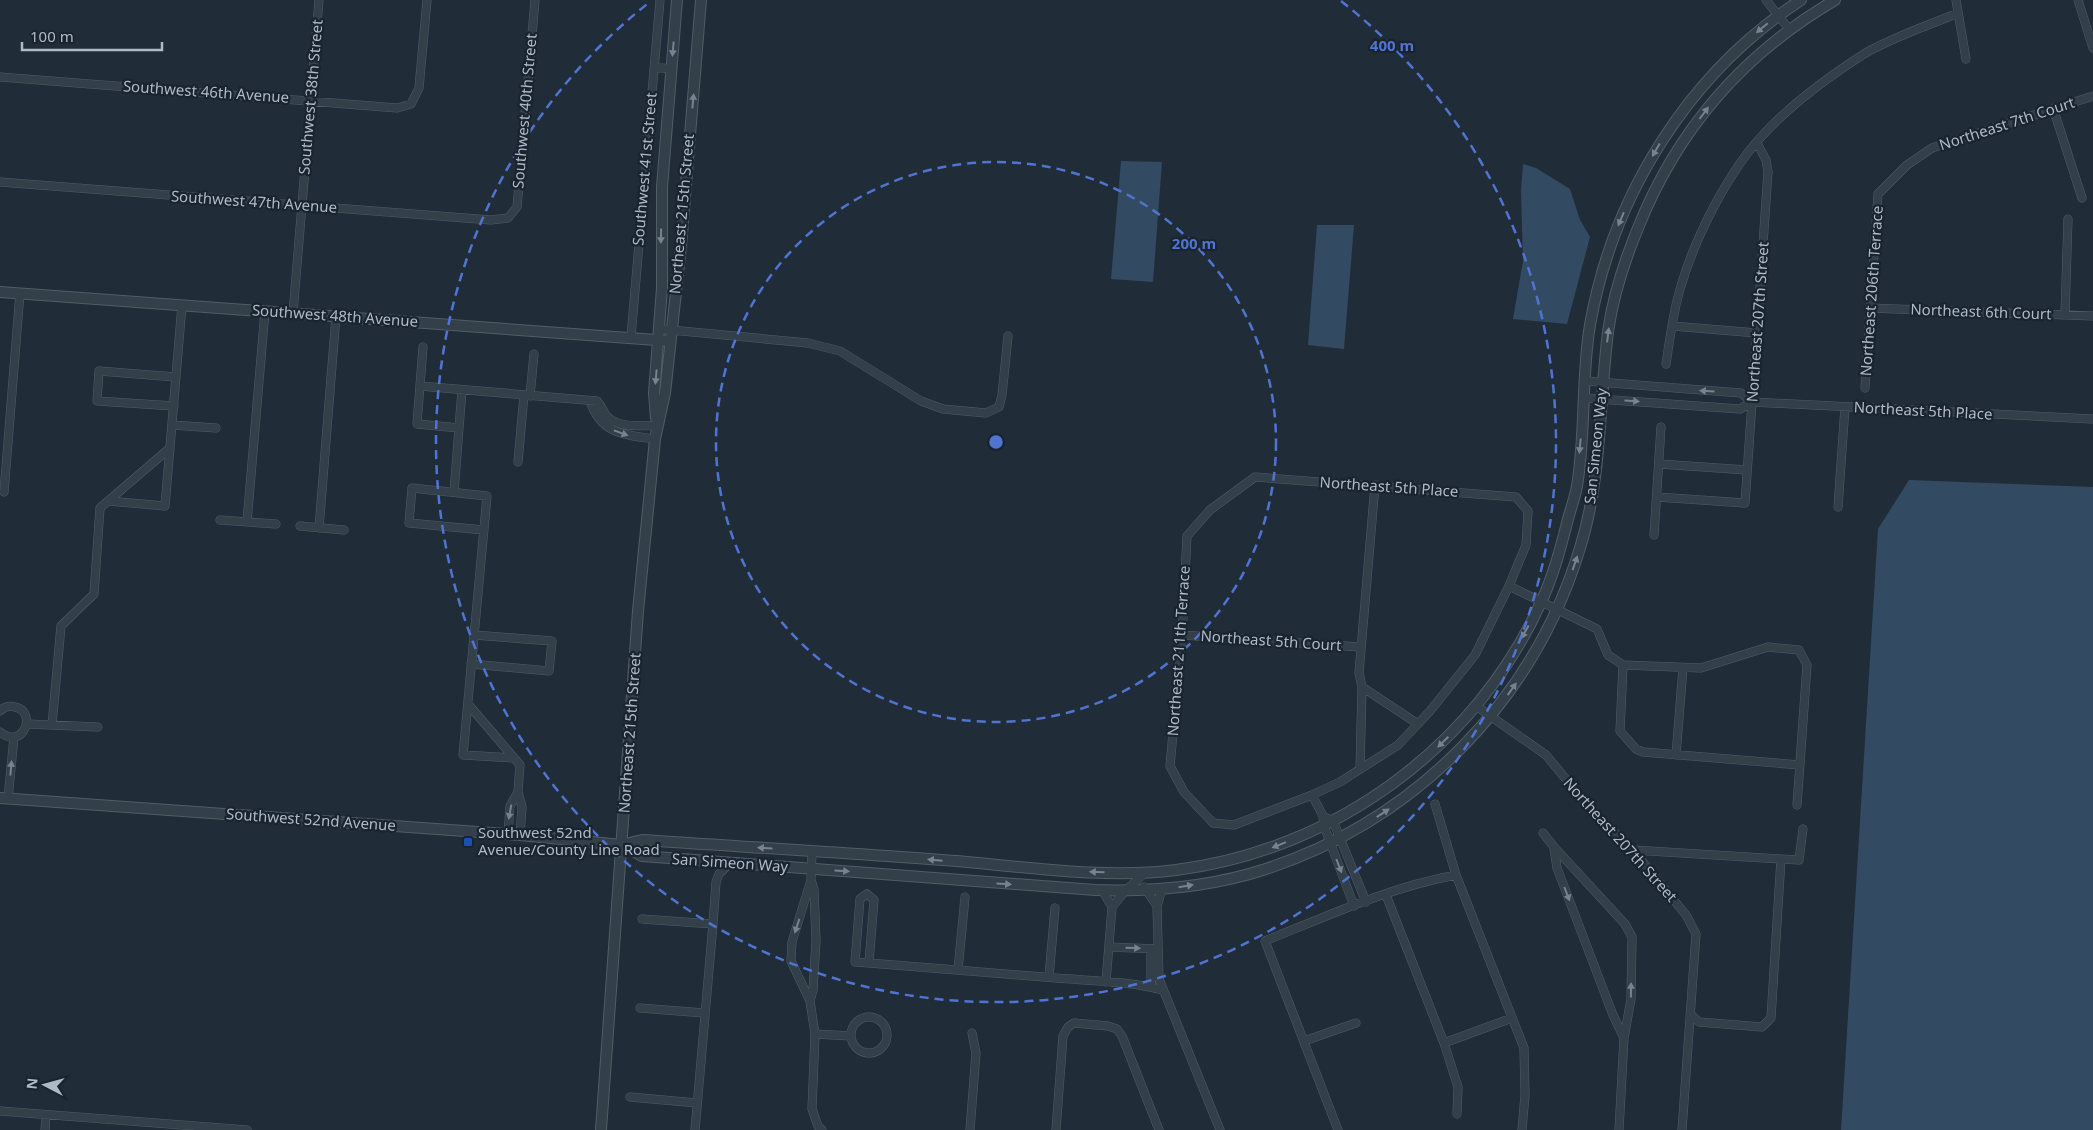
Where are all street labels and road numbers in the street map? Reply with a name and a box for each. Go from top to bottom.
street label: Southwest 38th Street [293,18,327,175]
street label: Southwest 40th Street [507,32,541,189]
street label: Southwest 46th Avenue [122,75,290,107]
street label: Southwest 41st Street [627,91,661,246]
street label: Northeast 7th Court [1936,92,2078,154]
street label: Northeast 215th Street [664,132,698,295]
street label: Southwest 47th Avenue [170,185,338,217]
street label: Northeast 206th Terrace [1855,205,1887,377]
street label: Northeast 207th Street [1741,240,1773,403]
street label: Southwest 48th Avenue [251,299,419,331]
street label: Northeast 6th Court [1910,299,2053,323]
street label: San Simeon Way [1579,387,1611,505]
street label: Northeast 5th Place [1853,396,1993,424]
street label: Northeast 5th Place [1319,471,1459,501]
street label: Northeast 211th Terrace [1162,565,1194,737]
street label: Northeast 5th Court [1200,625,1343,655]
street label: Northeast 215th Street [613,651,645,814]
street label: Northeast 207th Street [1559,773,1682,906]
street label: Southwest 52nd Avenue [225,803,397,835]
street label: San Simeon Way [671,848,789,876]

